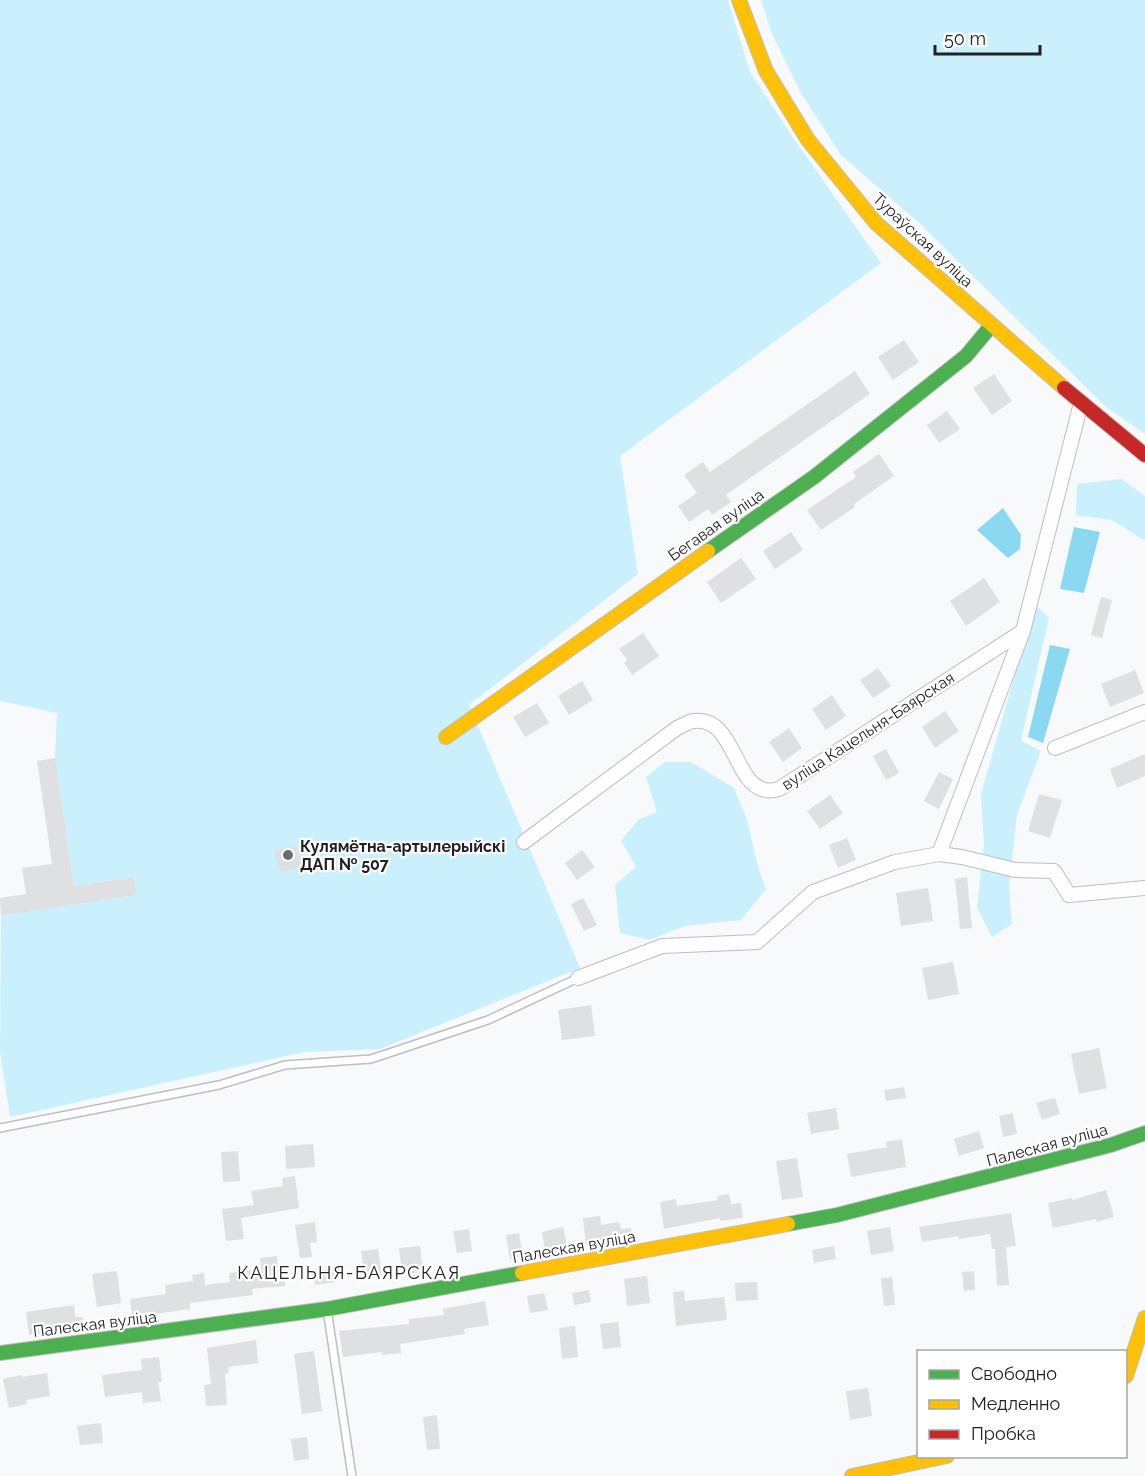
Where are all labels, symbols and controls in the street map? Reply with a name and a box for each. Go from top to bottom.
scale bar [935,18,1040,56]
text: 50 m [944,28,986,49]
street label: Тураўская вуліца [869,189,977,291]
street label: Бегавая вуліца [664,485,768,565]
street label: вуліца Кацельня-Баярская [778,668,958,794]
place label: Кулямётна-артылерыйскі ДАП № 507 [300,837,505,874]
marker: Кулямётна-артылерыйскі ДАП № 507 [281,848,295,862]
street label: Палеская вуліца [984,1120,1110,1170]
street label: Палеская вуліца [511,1227,637,1267]
district label: КАЦЕЛЬНЯ-БАЯРСКАЯ [237,1262,461,1283]
street label: Палеская вуліца [32,1307,158,1341]
legend [917,1350,1127,1458]
text: Свободно [971,1363,1057,1384]
text: Медленно [971,1393,1060,1414]
text: Пробка [971,1423,1036,1444]

